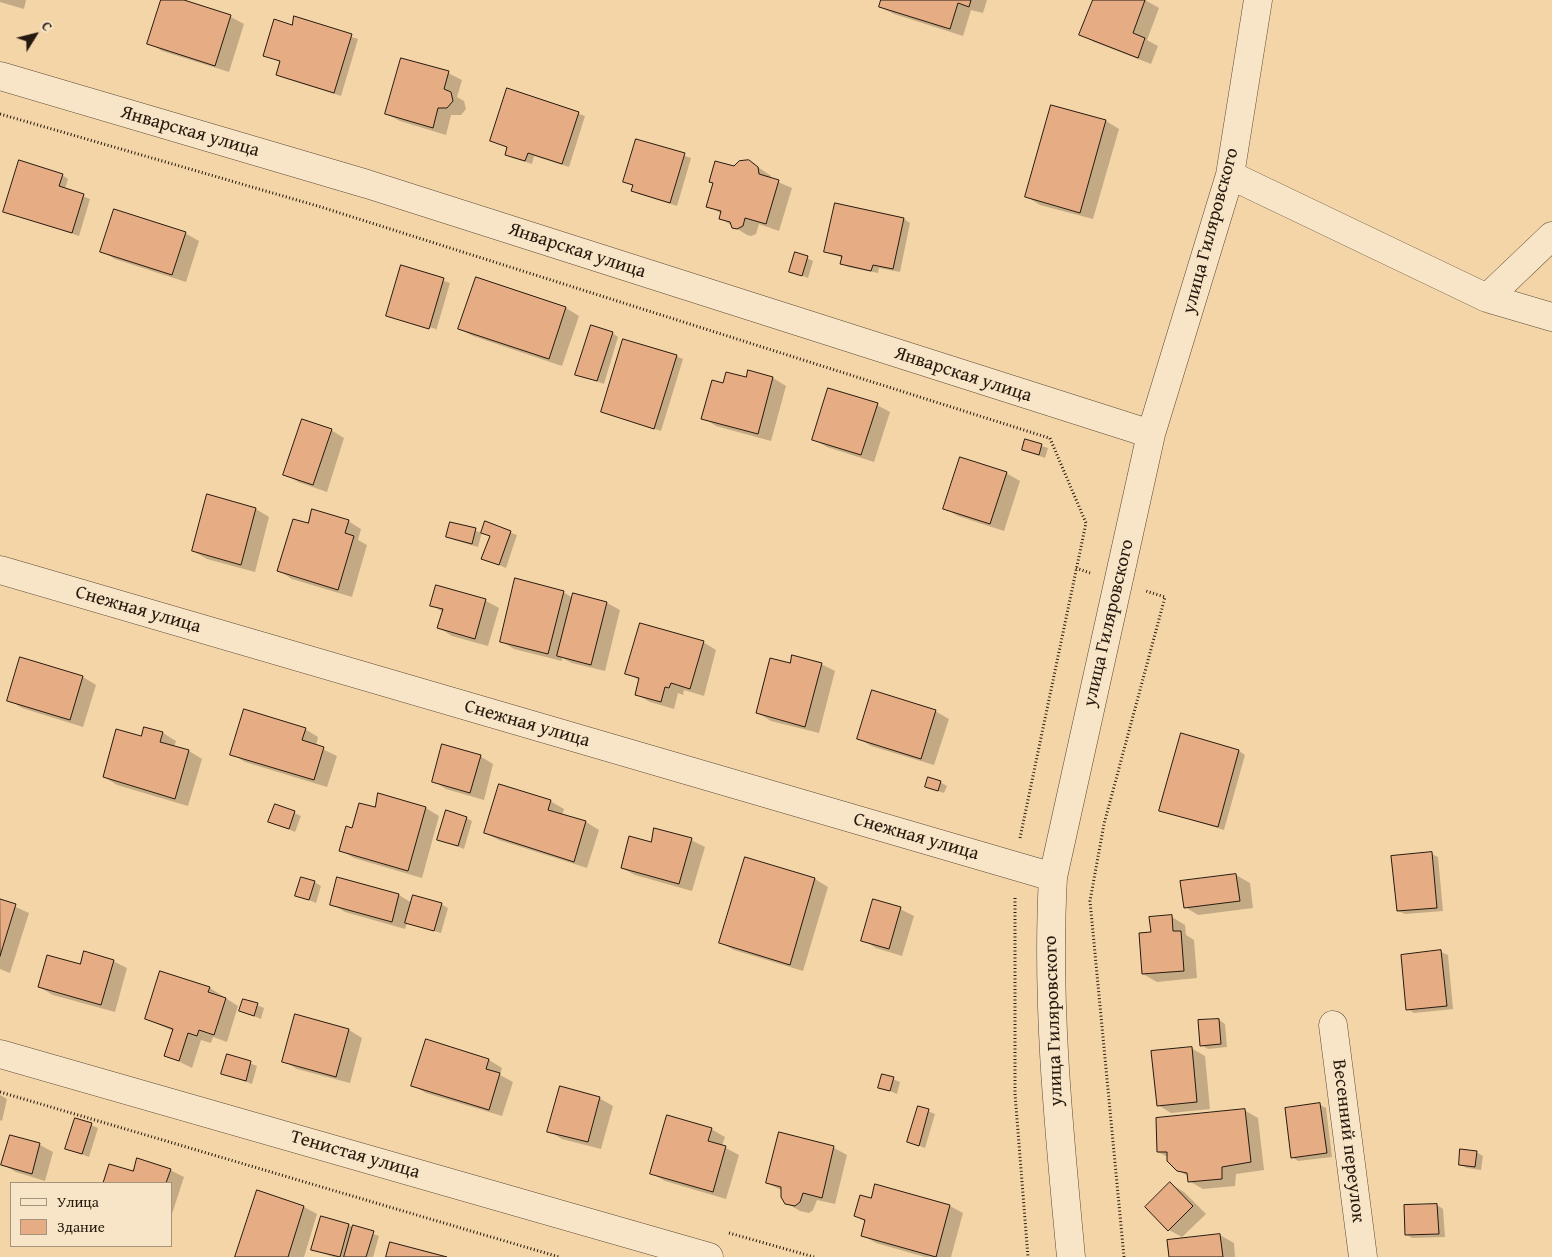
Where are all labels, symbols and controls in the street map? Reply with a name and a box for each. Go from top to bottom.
north arrow [10,10,60,60]
text: С [37,17,58,35]
street label: Январская улица [118,101,262,163]
street label: улица Гиляровского [1178,145,1244,317]
street label: Январская улица [505,218,649,284]
street label: Январская улица [891,342,1035,408]
street label: улица Гиляровского [1079,537,1139,709]
street label: Снежная улица [73,581,203,639]
street label: Снежная улица [462,695,592,753]
street label: Снежная улица [851,808,981,866]
street label: улица Гиляровского [1040,935,1068,1107]
street label: Весенний переулок [1327,1058,1369,1224]
street label: Тенистая улица [288,1126,422,1184]
legend [10,1182,172,1247]
text: Улица [57,1191,99,1212]
text: Здание [57,1216,105,1237]

